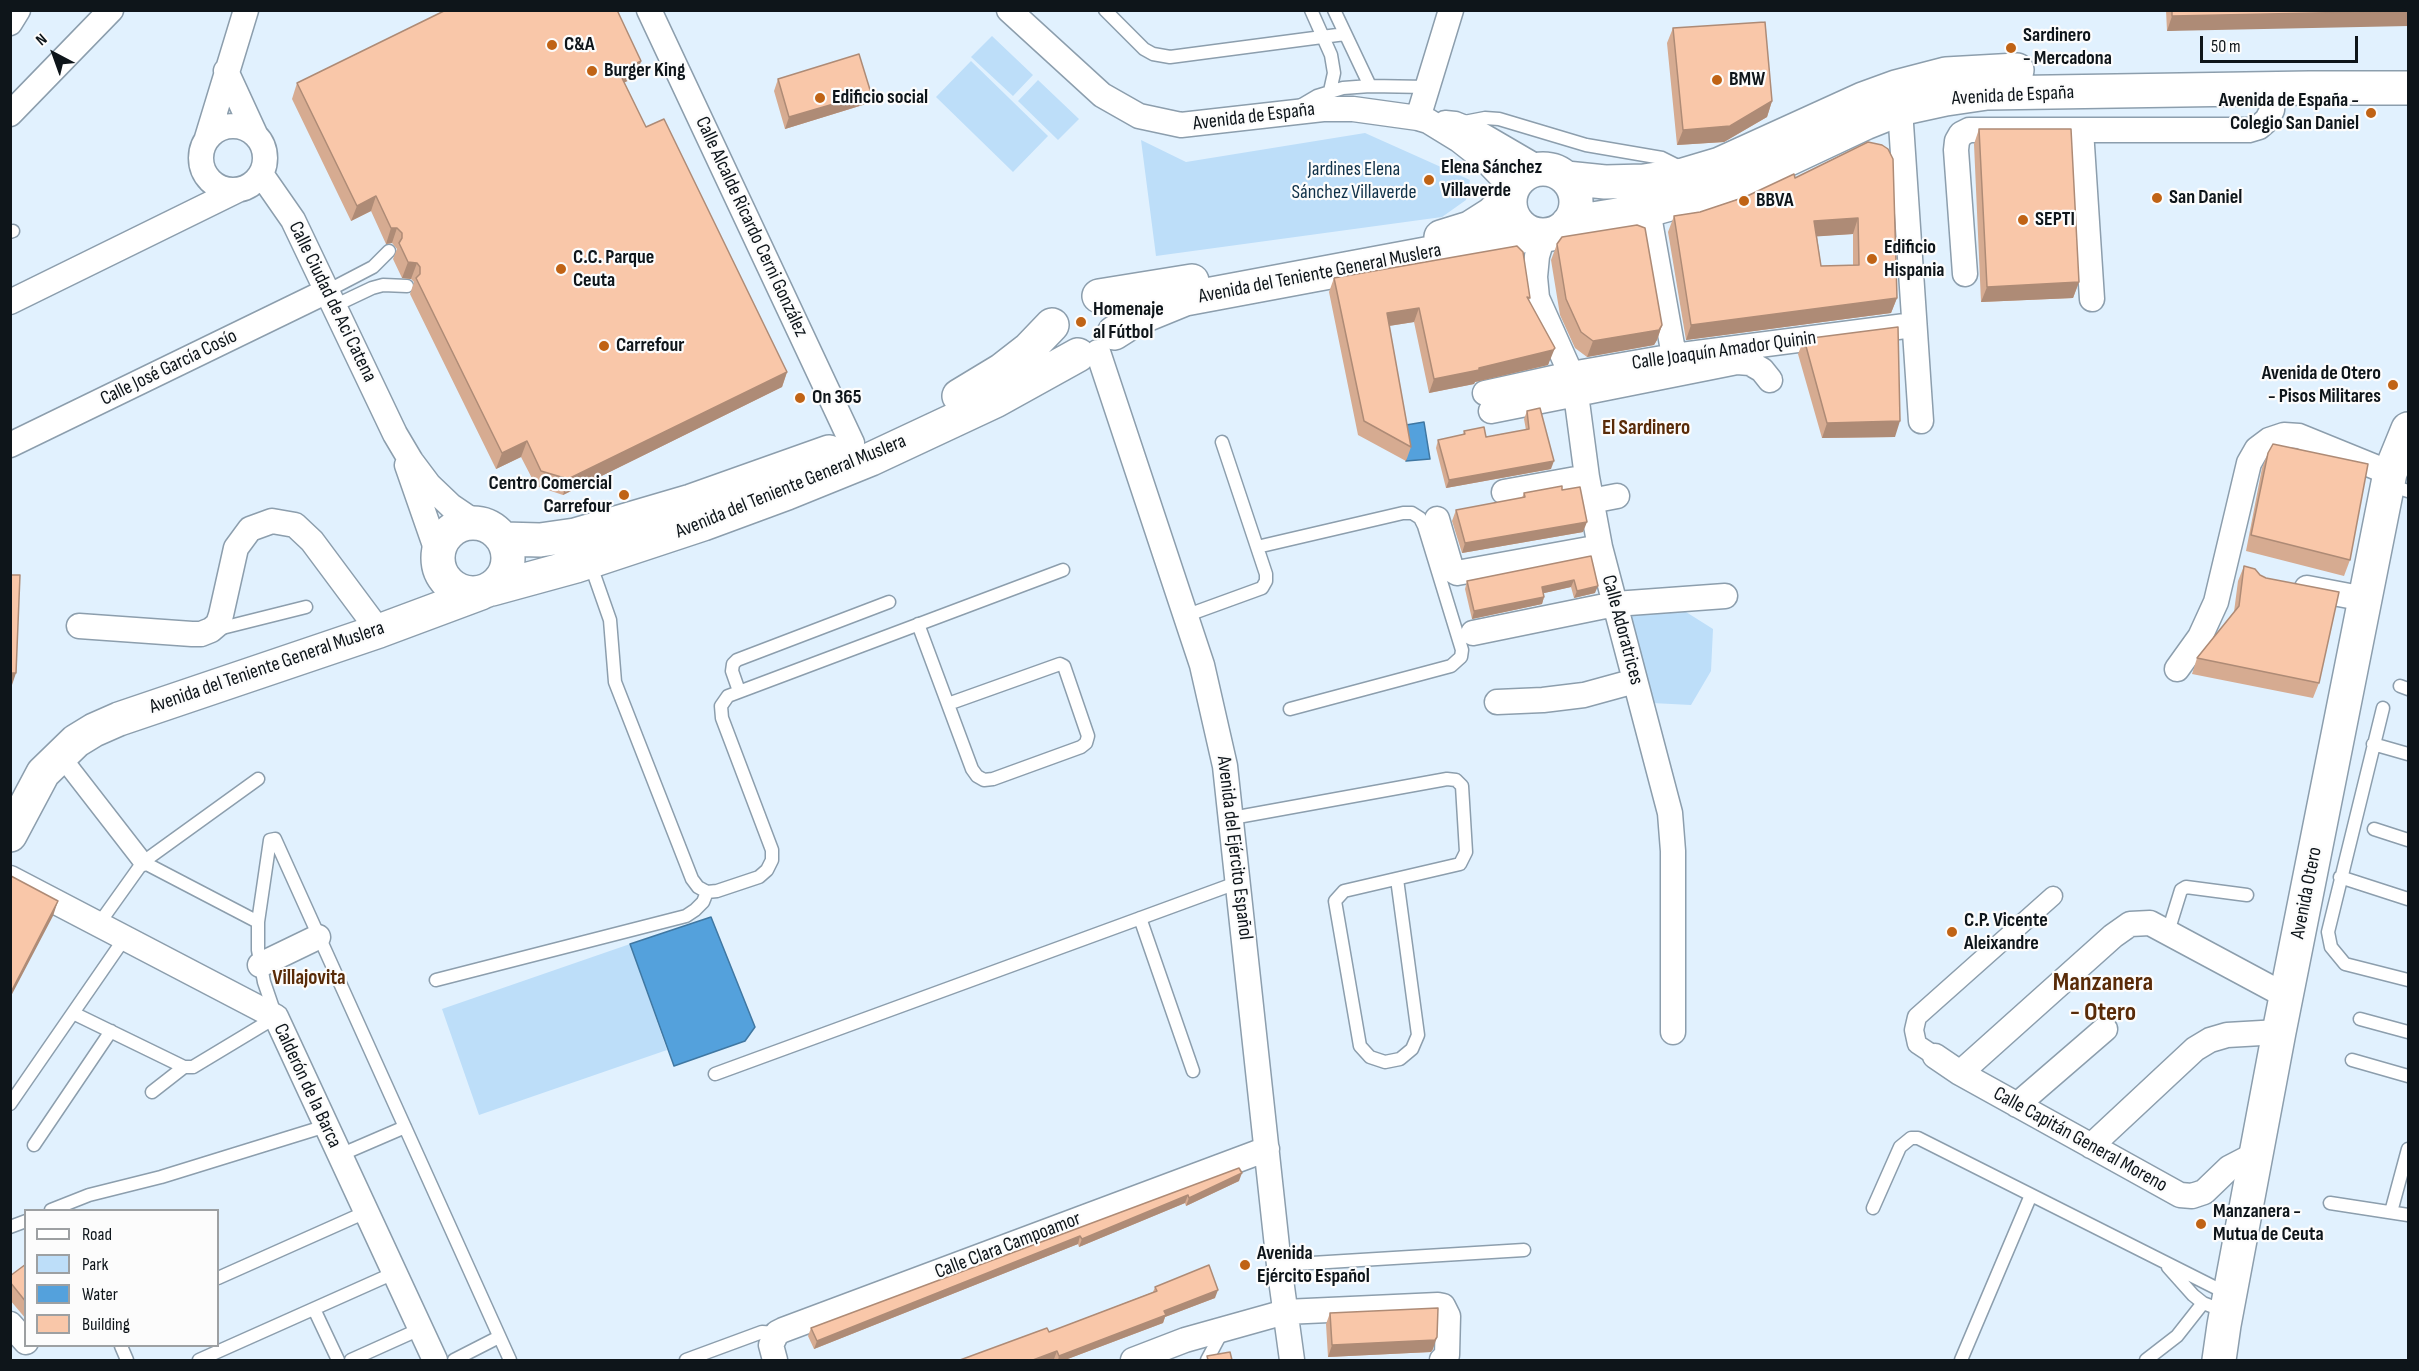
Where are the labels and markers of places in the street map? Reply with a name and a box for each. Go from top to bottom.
place label: Sardinero - Mercadona [2023,24,2112,71]
place label: C&A [564,33,594,57]
marker: C&A [545,38,559,52]
marker: Sardinero - Mercadona [2004,41,2018,55]
place label: Burger King [604,59,685,83]
marker: Burger King [585,64,599,78]
place label: BMW [1729,68,1765,92]
marker: BMW [1710,73,1724,87]
place label: Edificio social [832,86,928,110]
place label: Avenida de España - Colegio San Daniel [2219,89,2359,136]
marker: Edificio social [813,91,827,105]
marker: Avenida de España - Colegio San Daniel [2364,106,2378,120]
place label: Elena Sánchez Villaverde [1441,156,1542,203]
marker: Elena Sánchez Villaverde [1422,173,1436,187]
place label: San Daniel [2169,186,2242,210]
place label: BBVA [1756,189,1793,213]
marker: San Daniel [2150,191,2164,205]
marker: BBVA [1737,194,1751,208]
place label: SEPTI [2035,208,2075,232]
marker: SEPTI [2016,213,2030,227]
place label: Edificio Hispania [1884,236,1944,283]
place label: C.C. Parque Ceuta [573,246,654,293]
marker: Edificio Hispania [1865,252,1879,266]
marker: C.C. Parque Ceuta [554,262,568,276]
place label: Homenaje al Fútbol [1093,298,1164,345]
marker: Homenaje al Fútbol [1074,315,1088,329]
place label: Carrefour [616,334,684,358]
marker: Carrefour [597,339,611,353]
place label: Avenida de Otero - Pisos Militares [2262,362,2381,409]
marker: Avenida de Otero - Pisos Militares [2386,378,2400,392]
place label: On 365 [812,386,862,410]
marker: On 365 [793,391,807,405]
place label: Centro Comercial Carrefour [489,472,612,519]
marker: Centro Comercial Carrefour [617,488,631,502]
place label: C.P. Vicente Aleixandre [1964,909,2048,956]
marker: C.P. Vicente Aleixandre [1945,925,1959,939]
place label: Manzanera - Mutua de Ceuta [2213,1200,2324,1247]
marker: Manzanera - Mutua de Ceuta [2194,1217,2208,1231]
place label: Avenida Ejército Español [1257,1242,1370,1289]
marker: Avenida Ejército Español [1238,1258,1252,1272]

